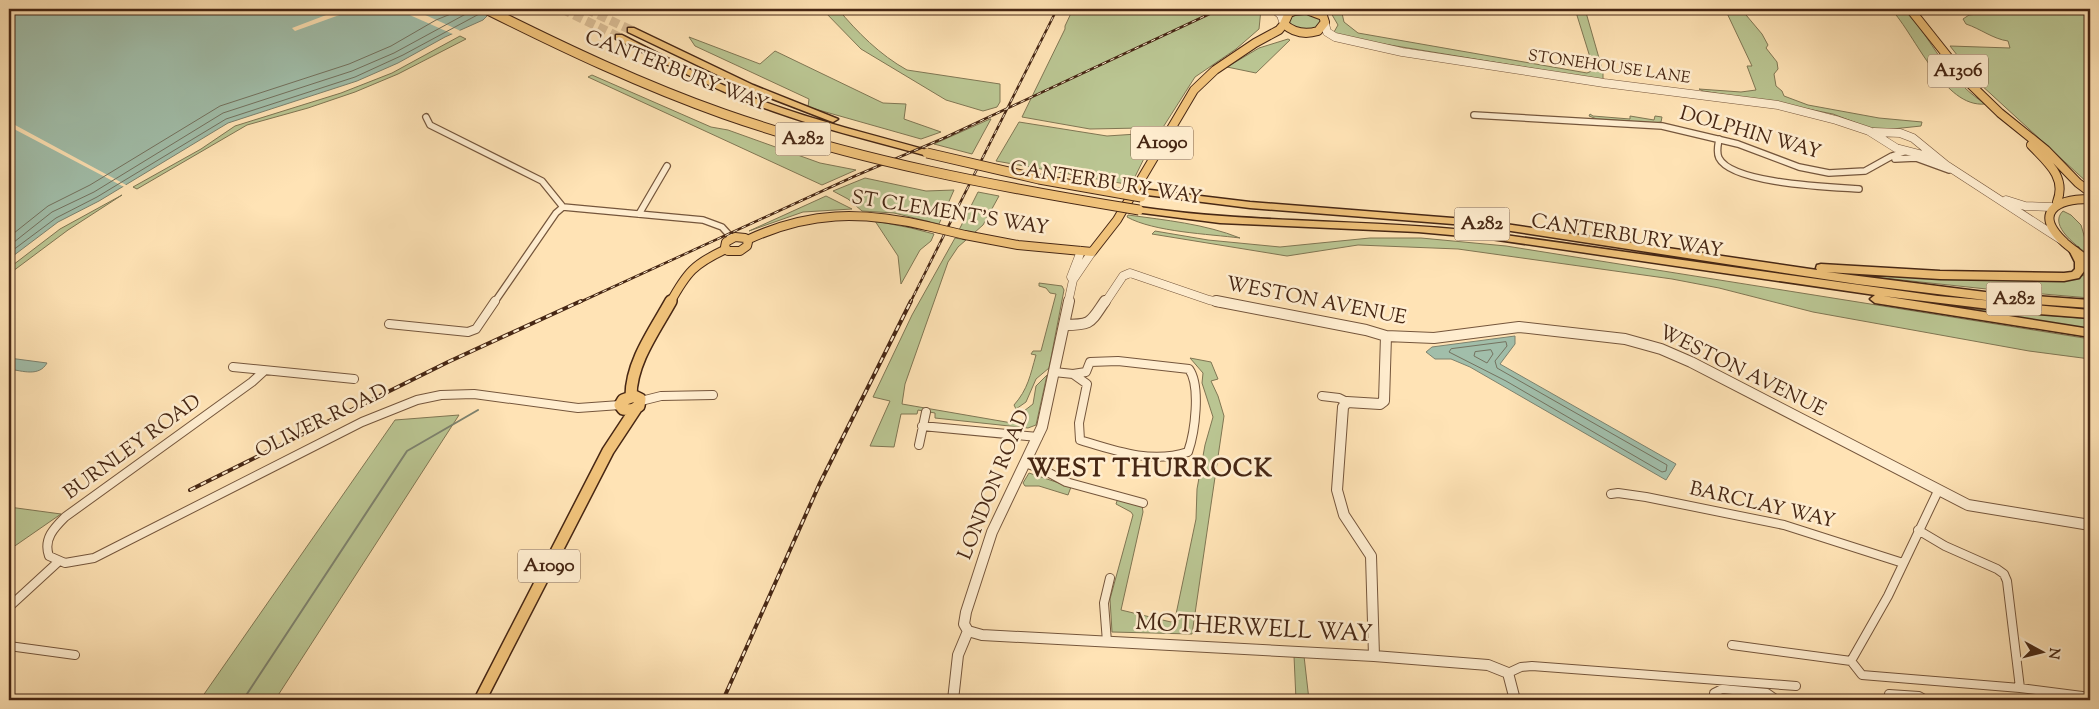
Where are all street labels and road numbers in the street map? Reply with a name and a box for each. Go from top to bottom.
street label: CANTERBURY WAY [580,24,772,120]
street label: STONEHOUSE LANE [1526,45,1692,91]
road number: A1306 [1928,54,1988,88]
street label: DOLPHIN WAY [1676,100,1824,168]
road number: A282 [776,122,830,156]
road number: A1090 [1131,126,1193,160]
street label: CANTERBURY WAY [1008,155,1204,213]
street label: ST CLEMENT'S WAY [849,184,1051,244]
road number: A282 [1454,208,1510,240]
street label: CANTERBURY WAY [1529,208,1725,266]
street label: WESTON AVENUE [1223,270,1409,334]
road number: A282 [1986,282,2042,316]
street label: WESTON AVENUE [1653,319,1831,425]
street label: OLIVER ROAD [251,377,393,467]
street label: BURNLEY ROAD [58,388,208,508]
street label: LONDON ROAD [952,406,1038,564]
street label: BARCLAY WAY [1686,475,1838,537]
road number: A1090 [518,550,580,582]
street label: MOTHERWELL WAY [1134,606,1374,652]

